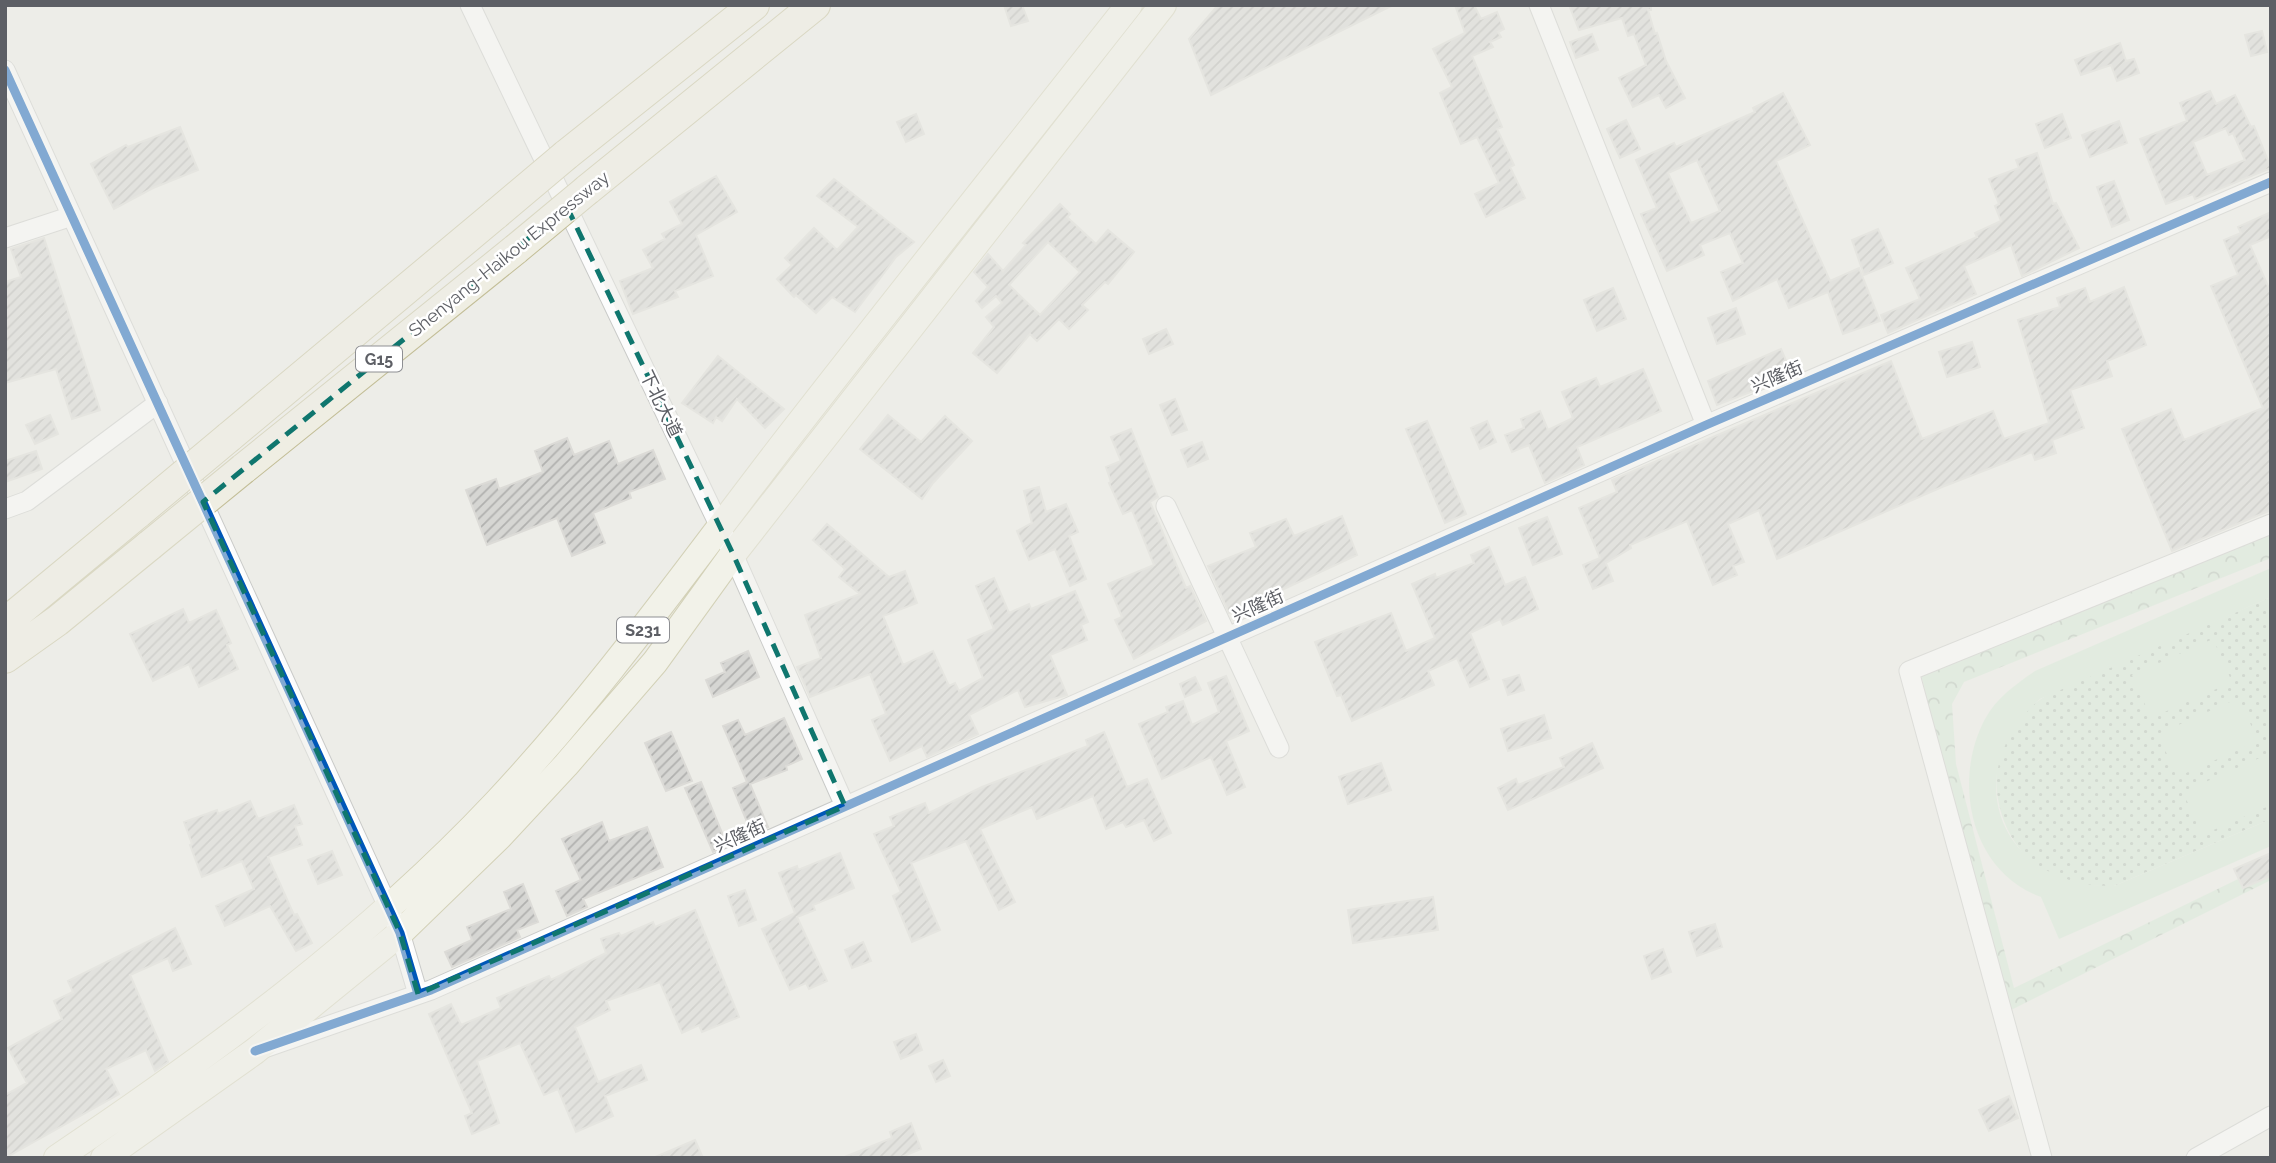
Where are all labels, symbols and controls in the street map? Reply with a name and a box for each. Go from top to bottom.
street label: Shenyang-Haikou Expressway [404,166,613,341]
road number: G15 [356,346,402,372]
street label: 兴隆街 [1748,356,1806,397]
street label: 下北大道 [636,367,687,441]
street label: 兴隆街 [1229,585,1287,626]
road number: S231 [617,618,669,642]
street label: 兴隆街 [711,815,769,856]

